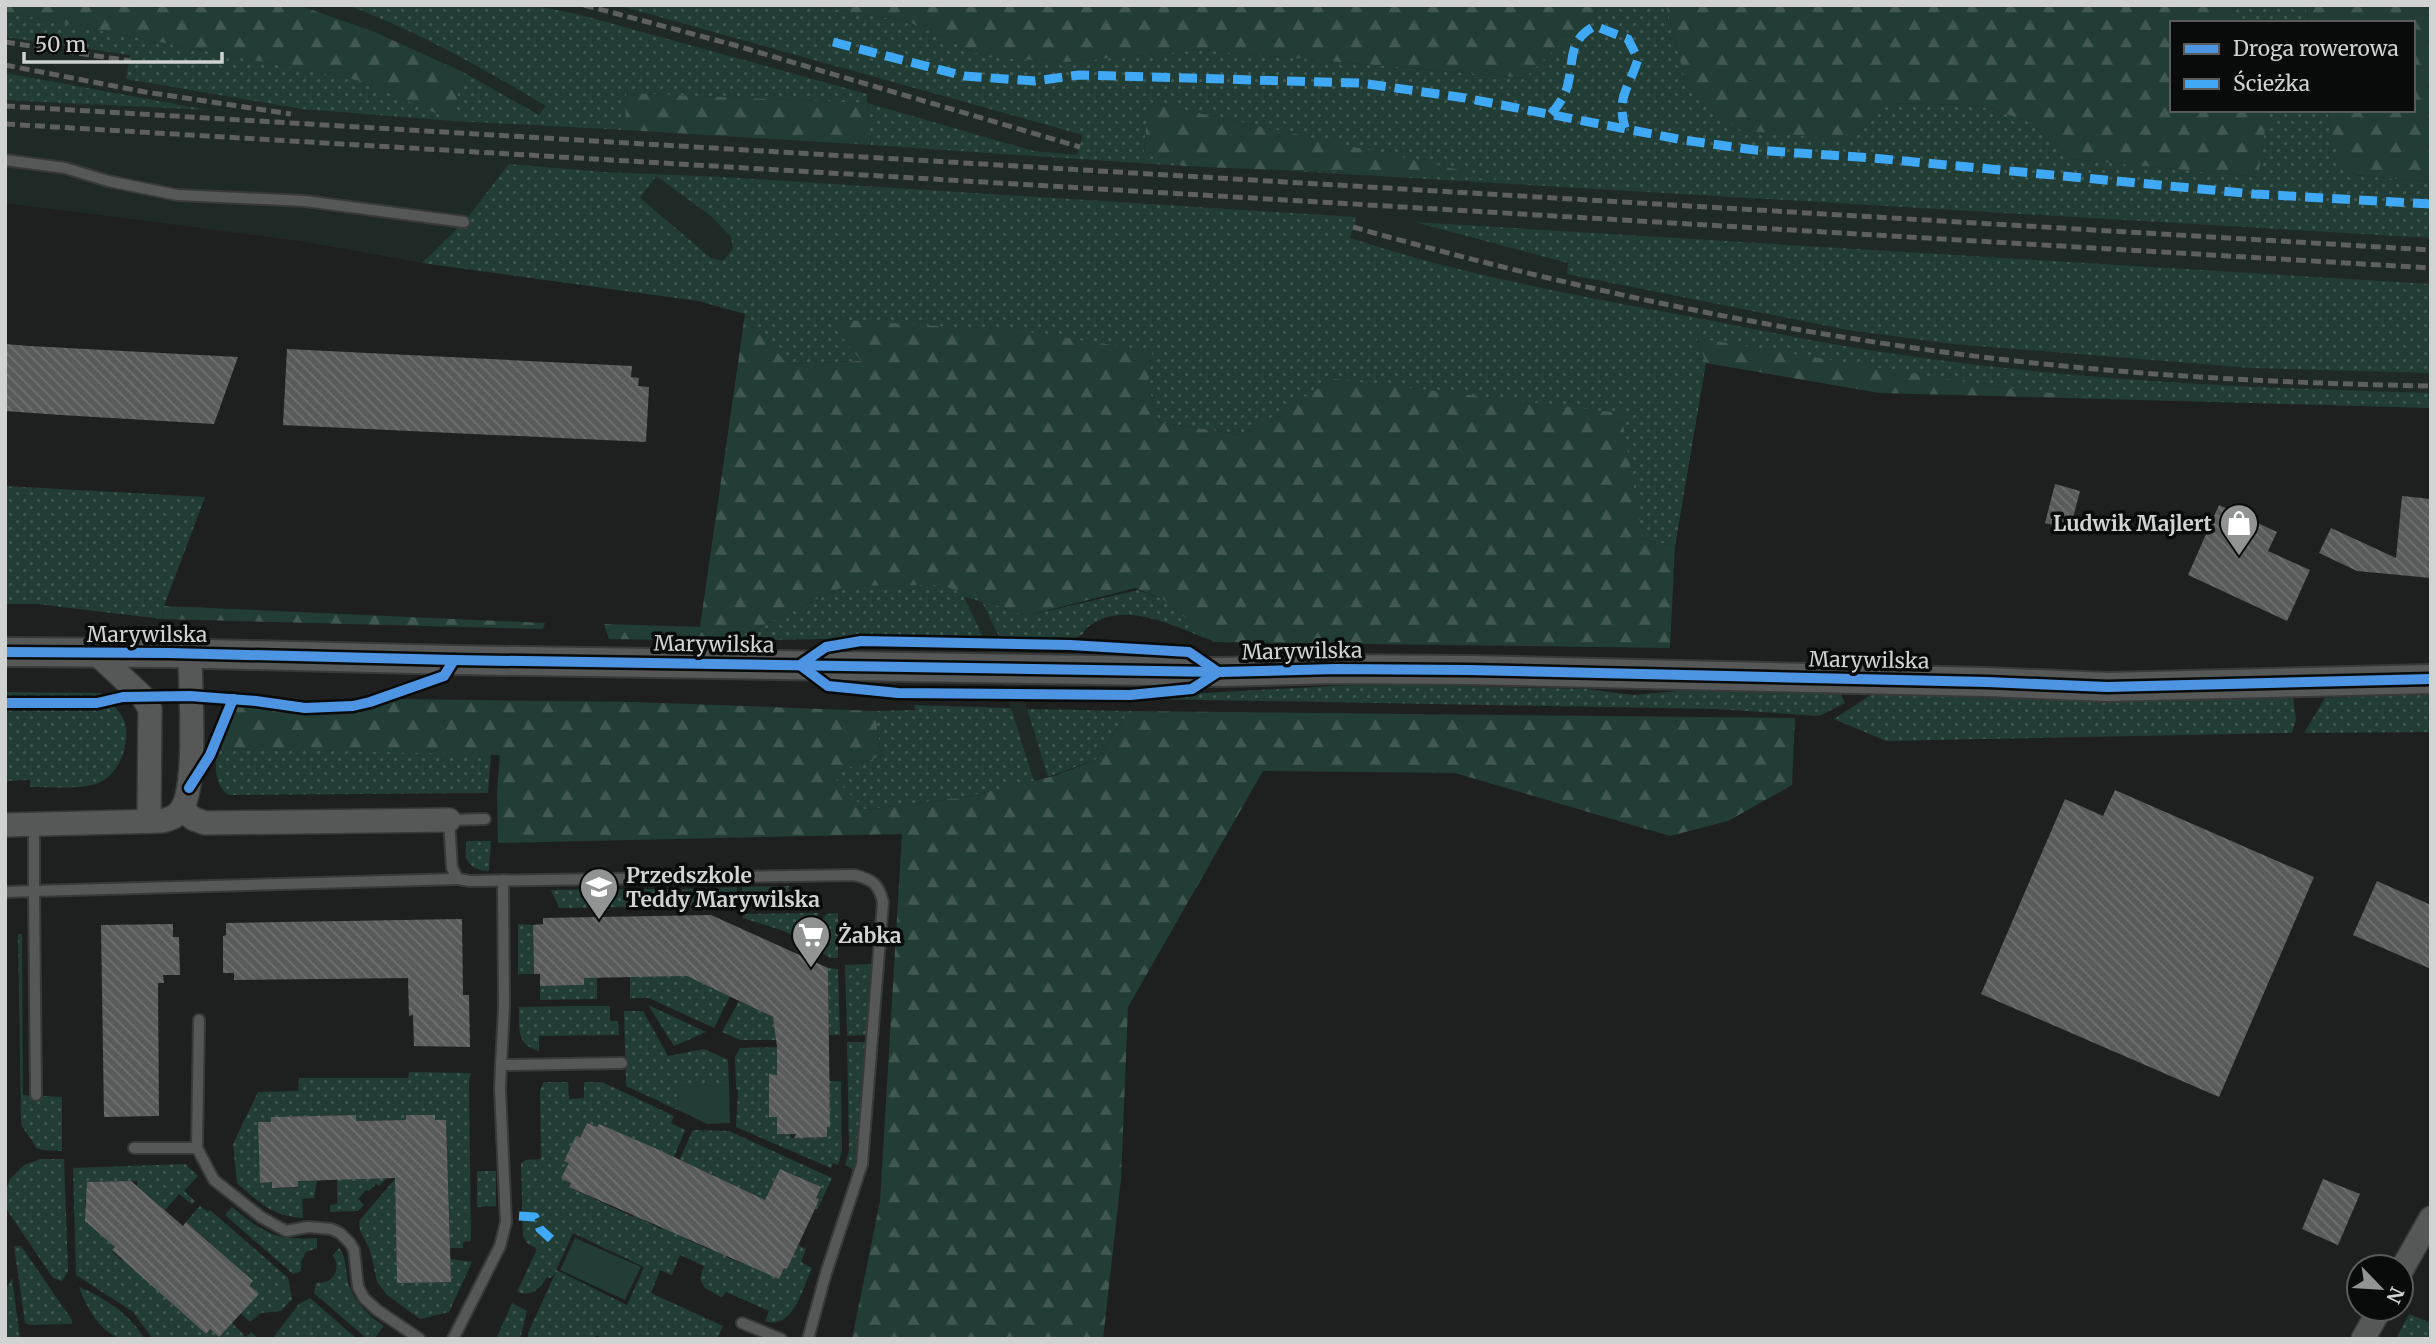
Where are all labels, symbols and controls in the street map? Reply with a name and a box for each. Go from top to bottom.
scale bar [24,21,222,65]
legend [2170,21,2415,112]
text: 50 m [35,31,86,58]
text: Droga rowerowa [2233,35,2399,62]
text: Ścieżka [2233,70,2310,97]
shop icon: Ludwik Majlert [2218,502,2260,557]
place label: Ludwik Majlert [2053,510,2213,537]
street label: Marywilska [87,621,207,648]
street label: Marywilska [653,629,775,659]
street label: Marywilska [1241,636,1363,666]
street label: Marywilska [1808,645,1930,675]
place label: Przedszkole Teddy Marywilska [626,862,820,913]
school or university icon: Przedszkole Teddy Marywilska [578,866,620,921]
supermarket icon: Żabka [790,914,832,969]
place label: Żabka [838,922,902,949]
north arrow [2345,1253,2415,1323]
text: N [2381,1283,2409,1307]

